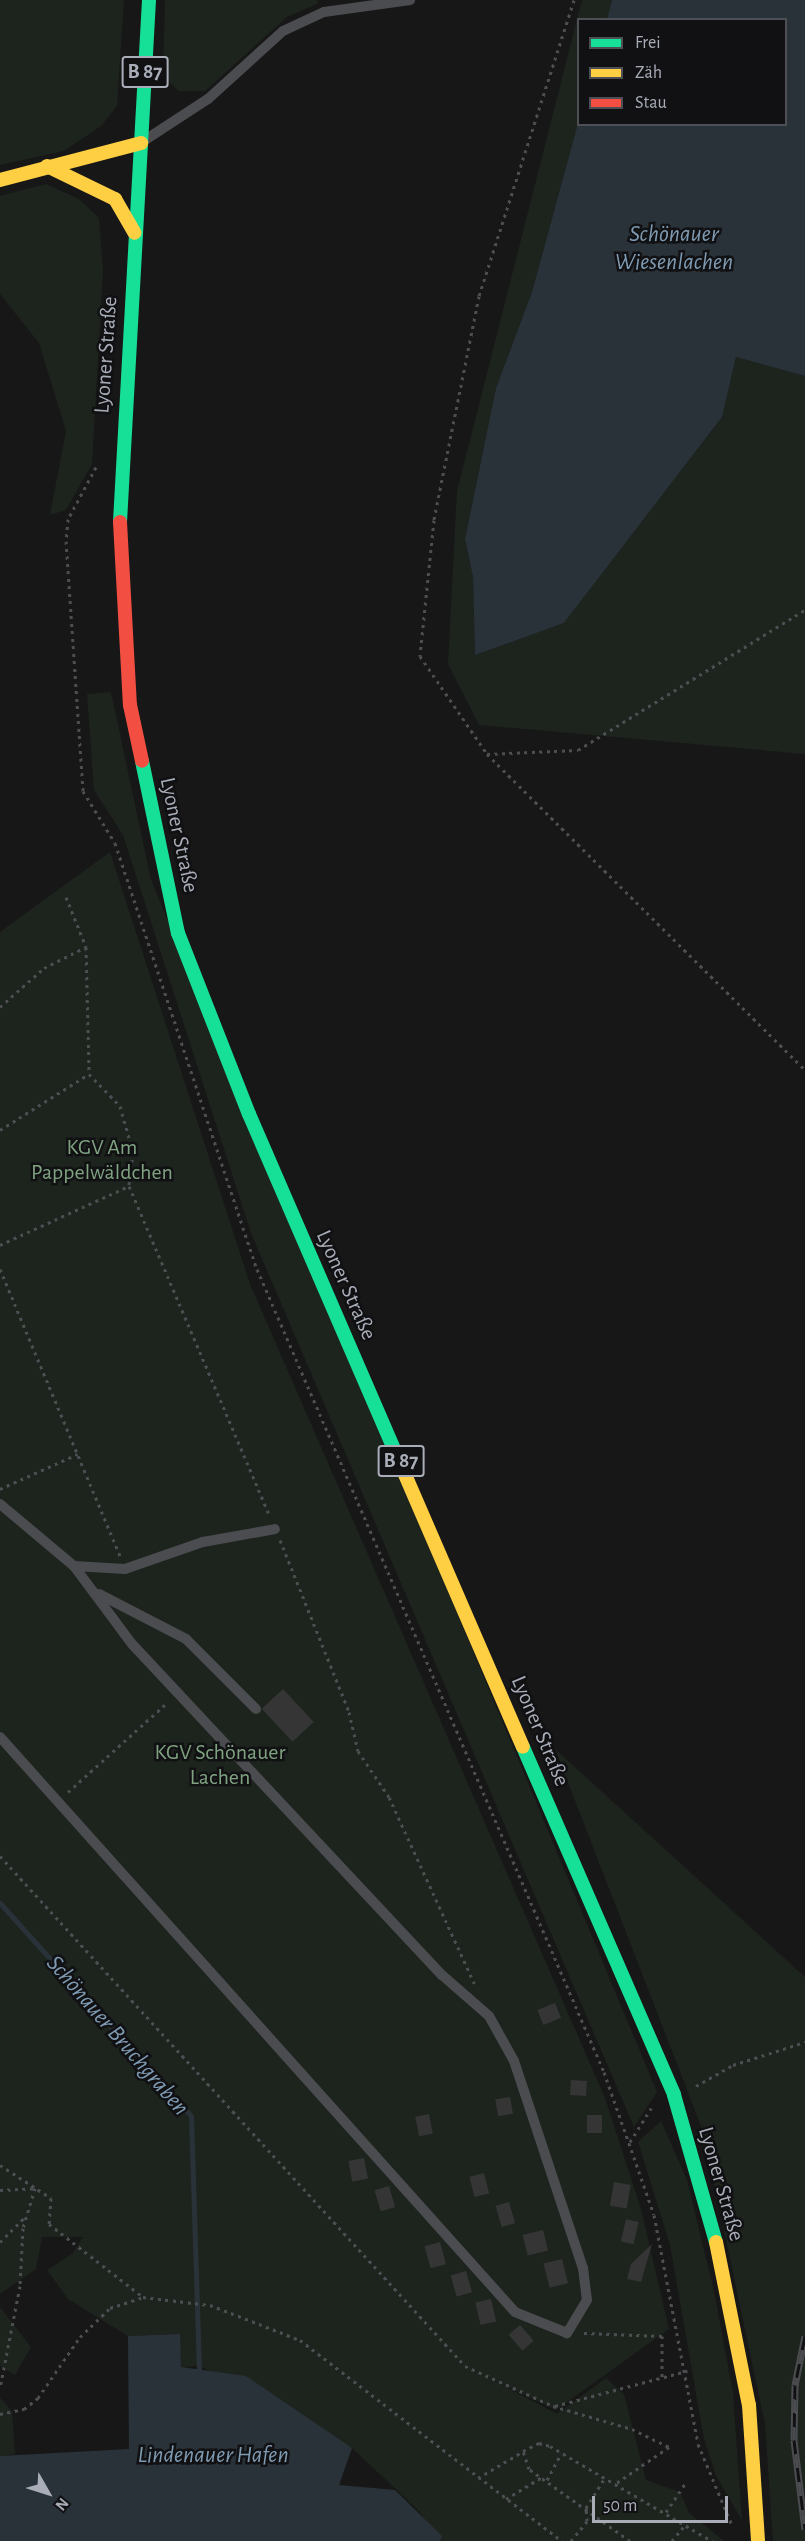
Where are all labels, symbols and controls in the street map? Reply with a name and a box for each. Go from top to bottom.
legend [577,18,787,126]
text: Frei [635,34,661,52]
road number: B 87 [121,54,169,90]
text: Zäh [635,64,662,82]
text: Stau [635,94,667,112]
water label: Schönauer Wiesenlachen [615,221,733,277]
street label: Lyoner Straße [89,296,123,414]
street label: Lyoner Straße [154,775,204,895]
park label: KGV Am Pappelwäldchen [31,1134,173,1186]
street label: Lyoner Straße [310,1226,382,1344]
road number: B 87 [377,1443,425,1479]
street label: Lyoner Straße [505,1672,575,1790]
park label: KGV Schönauer Lachen [154,1739,286,1790]
water label: Schönauer Bruchgraben [39,1950,195,2122]
street label: Lyoner Straße [692,2124,750,2244]
water label: Lindenauer Hafen [137,2442,289,2470]
north arrow [18,2463,78,2523]
scale bar [595,2484,732,2522]
text: N [52,2495,72,2514]
text: 50 m [603,2497,637,2515]

